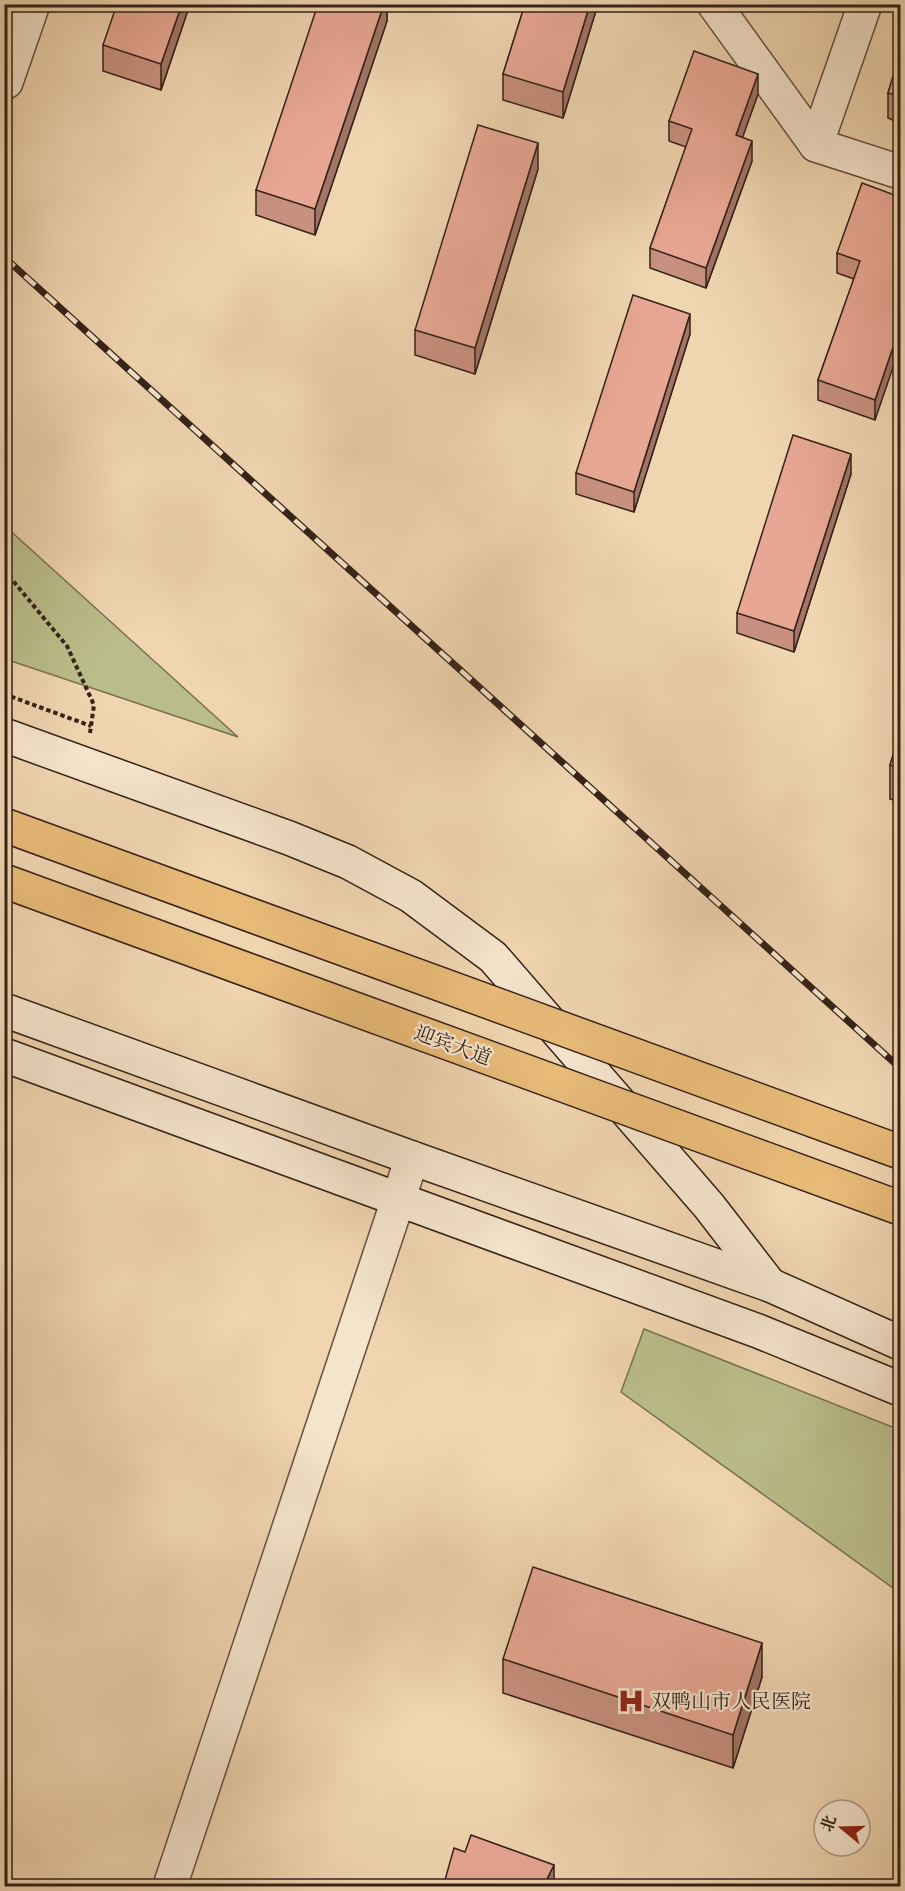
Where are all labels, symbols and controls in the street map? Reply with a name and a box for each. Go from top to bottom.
street label: 迎宾大道 [411,1019,495,1071]
hospital icon: 双鸭山市人民医院 [616,1686,646,1716]
place label: 双鸭山市人民医院 [651,1688,811,1714]
north arrow [812,1798,872,1858]
text: 北 [816,1812,841,1834]

